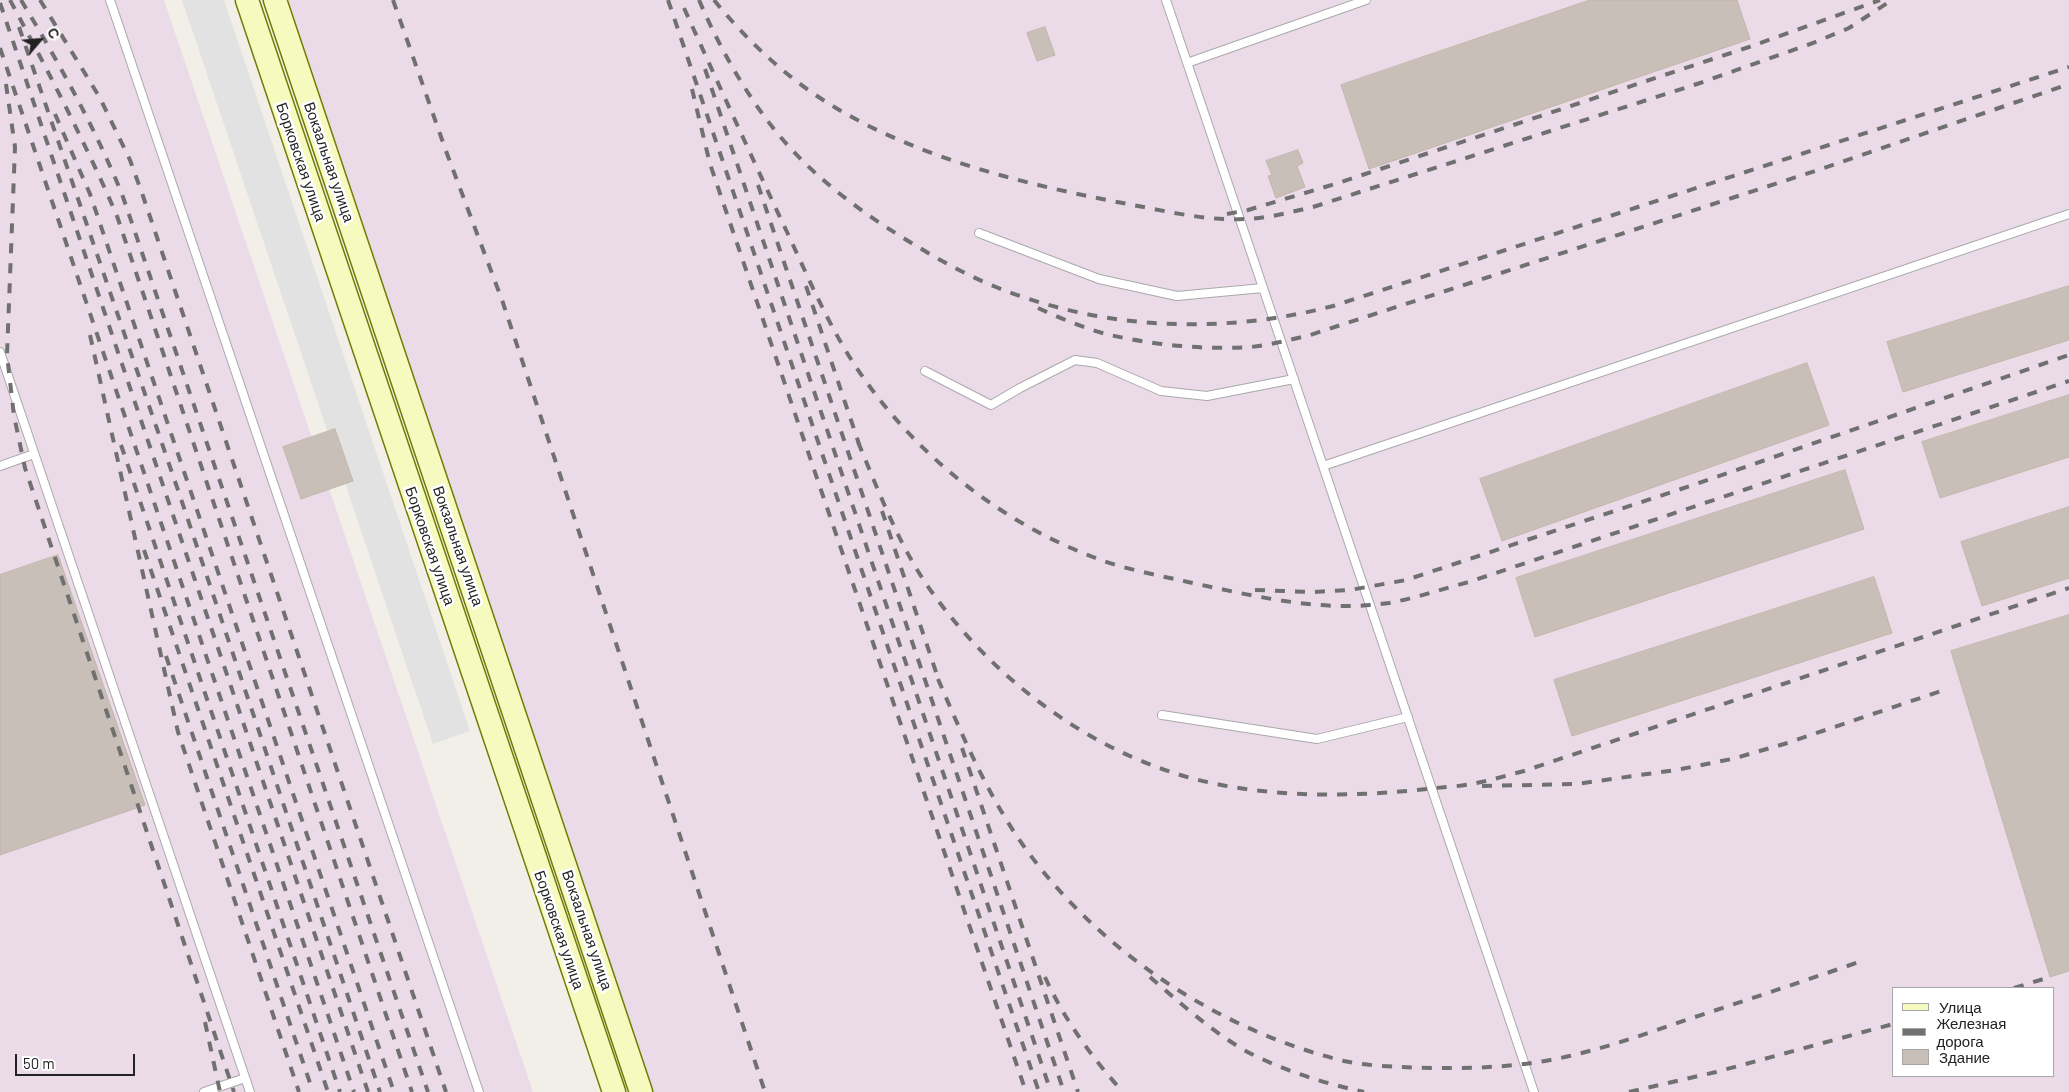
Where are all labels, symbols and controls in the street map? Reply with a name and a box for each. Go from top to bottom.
north arrow [15,15,65,65]
text: С [44,25,64,41]
street label: Борковская улица [272,100,330,224]
street label: Вокзальная улица [300,100,358,224]
street label: Борковская улица [401,484,459,608]
street label: Вокзальная улица [429,484,487,608]
street label: Борковская улица [530,868,588,992]
street label: Вокзальная улица [558,868,616,992]
legend [1892,987,2054,1077]
text: Улица [1939,998,1982,1016]
text: Железная дорога [1936,1014,2006,1050]
scale bar [18,1044,138,1076]
text: Здание [1939,1048,1990,1066]
text: 50 m [23,1054,55,1072]

